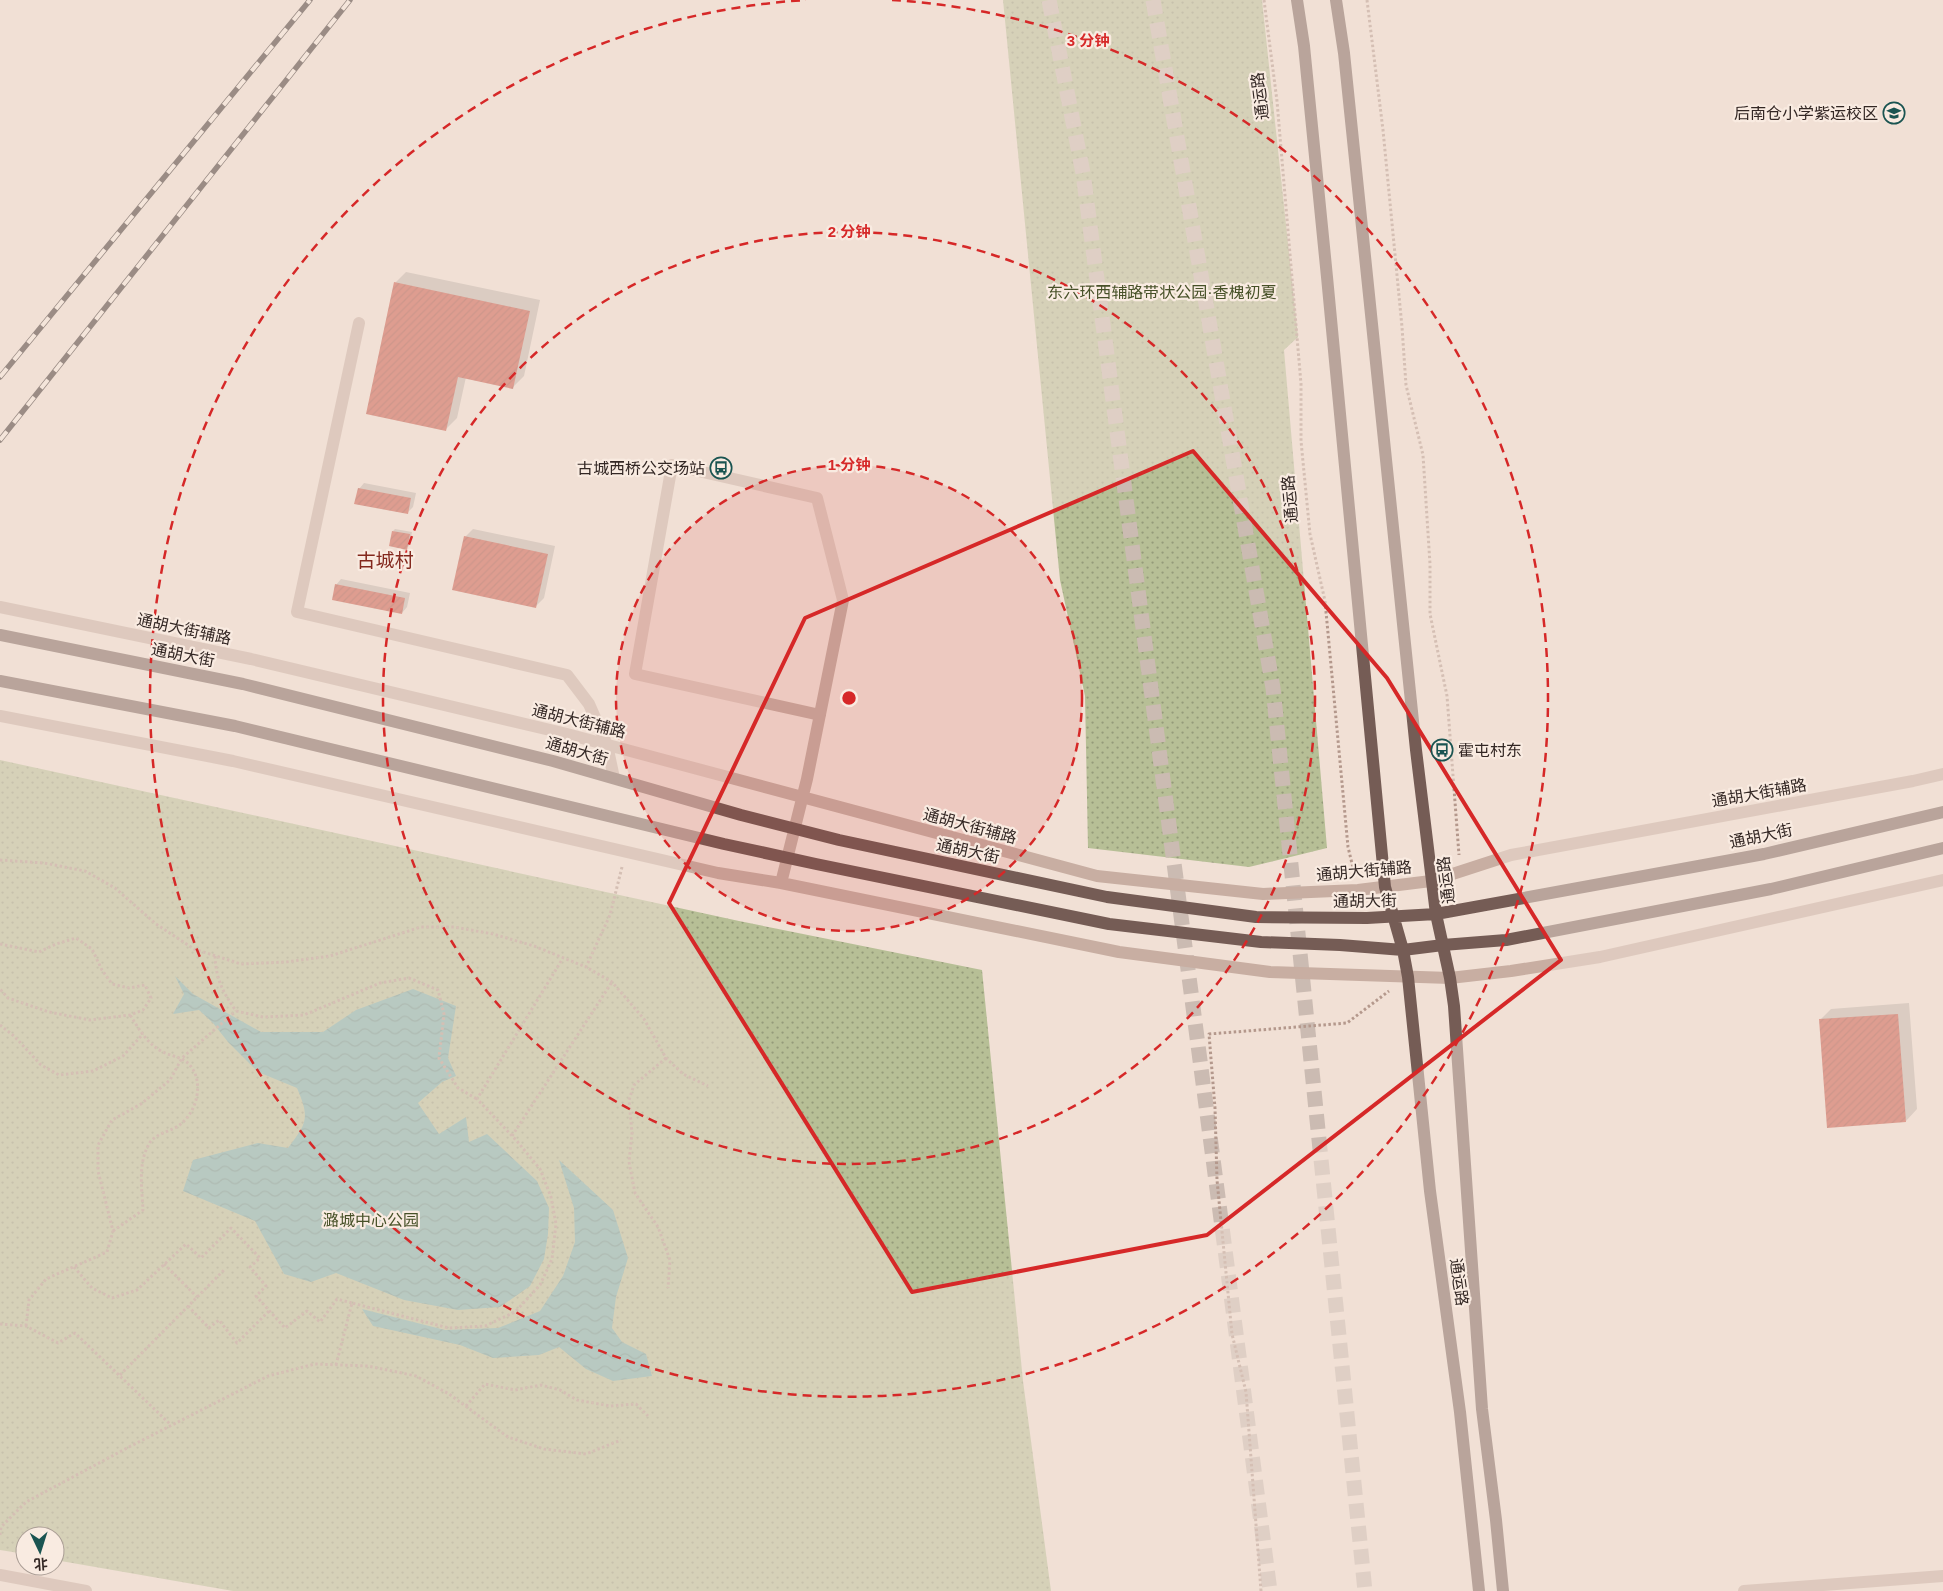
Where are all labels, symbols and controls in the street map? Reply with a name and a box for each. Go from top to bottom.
text: 3 分钟 [1067,32,1109,49]
street label: 通运路 [1249,71,1271,121]
school or university icon: 后南仓小学紫运校区 [1882,101,1906,125]
place label: 后南仓小学紫运校区 [1734,105,1878,122]
text: 2 分钟 [828,223,870,240]
park label: 东六环西辅路带状公园·香槐初夏 [1047,284,1277,301]
bus stop icon: 古城西桥公交场站 [709,456,733,480]
text: 1 分钟 [828,456,870,473]
place label: 古城西桥公交场站 [577,460,705,477]
street label: 通运路 [1279,474,1301,524]
district label: 古城村 [356,550,414,571]
street label: 通胡大街辅路 [135,611,233,647]
street label: 通胡大街 [150,641,216,669]
centre of rings [840,689,858,707]
street label: 通胡大街辅路 [530,701,628,741]
street label: 通胡大街 [544,734,610,768]
bus stop icon: 霍屯村东 [1430,738,1454,762]
place label: 霍屯村东 [1458,742,1522,759]
street label: 通胡大街辅路 [1710,776,1808,810]
street label: 通胡大街辅路 [921,805,1019,847]
street label: 通胡大街 [1728,821,1794,851]
street label: 通胡大街 [935,836,1001,866]
street label: 通运路 [1435,855,1457,905]
street label: 通胡大街辅路 [1315,858,1413,884]
street label: 通胡大街 [1333,892,1397,910]
park label: 潞城中心公园 [323,1212,419,1229]
street label: 通运路 [1447,1257,1471,1307]
north arrow [15,1526,65,1576]
text: 北 [33,1555,48,1572]

